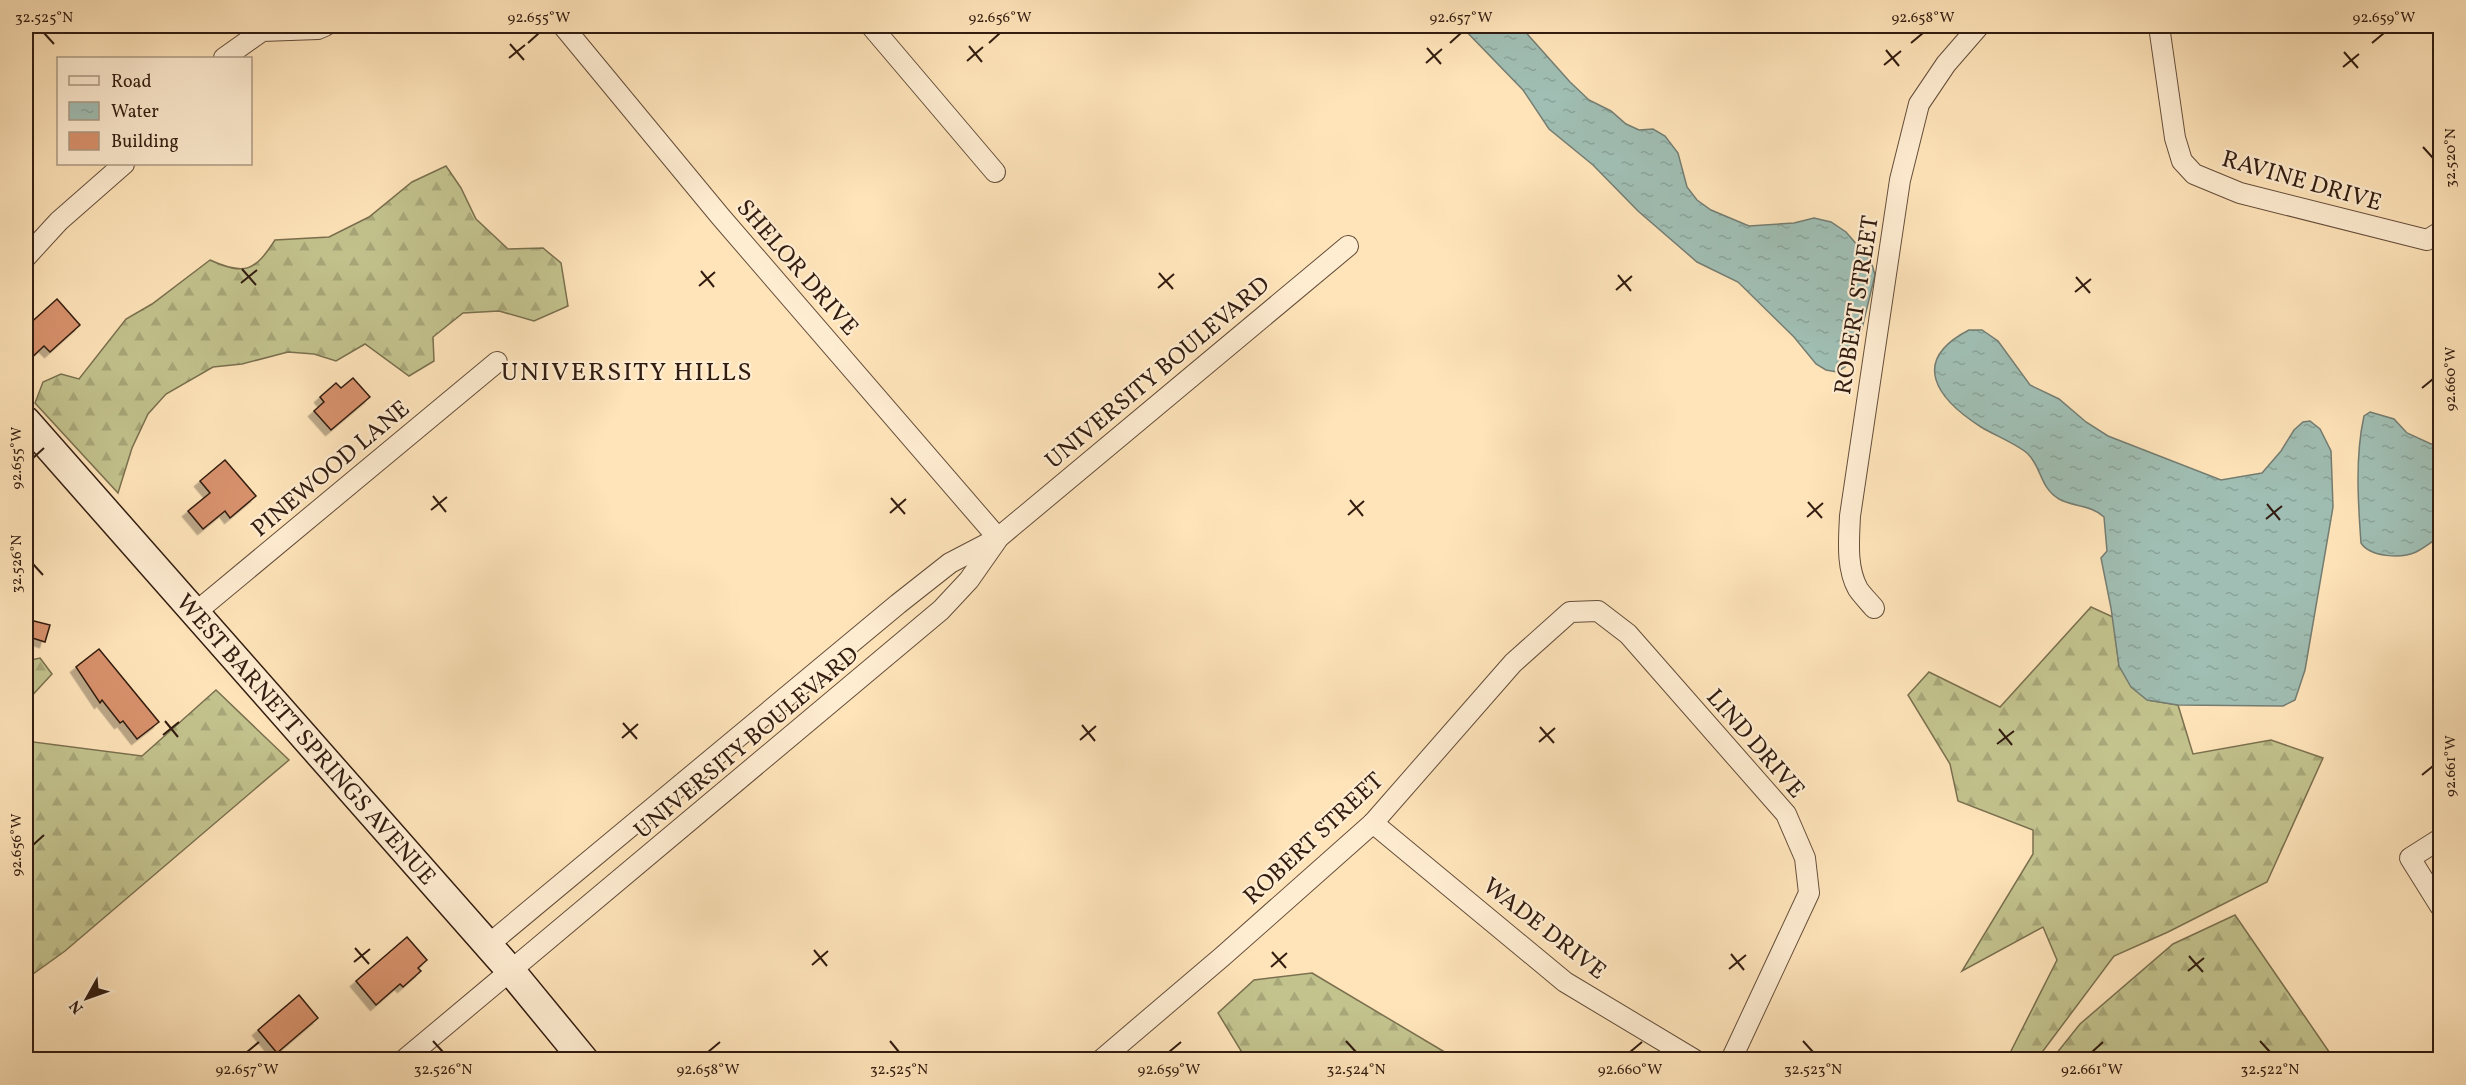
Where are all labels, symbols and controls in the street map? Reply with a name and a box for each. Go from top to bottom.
text: 32.525°N [15,8,73,29]
text: 92.655°W [508,8,570,29]
text: 92.656°W [968,8,1032,29]
text: 92.657°W [1430,8,1492,29]
text: 92.658°W [1891,8,1955,29]
text: 92.659°W [2353,8,2415,29]
legend [57,57,252,165]
text: Road [111,70,152,95]
text: Water [111,100,159,125]
text: 32.520°N [2441,128,2462,188]
text: Building [111,130,179,155]
street label: RAVINE DRIVE [2217,143,2385,221]
street label: SHELOR DRIVE [727,193,866,344]
street label: ROBERT STREET [1827,213,1889,397]
street label: UNIVERSITY BOULEVARD [1038,269,1278,478]
text: 92.660°W [2441,347,2462,411]
district label: UNIVERSITY HILLS [501,355,753,391]
street label: PINEWOOD LANE [245,393,418,546]
text: 92.655°W [7,427,28,489]
text: 32.526°N [7,535,28,593]
street label: WEST BARNETT SPRINGS AVENUE [167,587,443,894]
street label: UNIVERSITY BOULEVARD [627,639,867,848]
street label: LIND DRIVE [1697,682,1812,807]
text: 92.661°W [2441,735,2462,797]
street label: ROBERT STREET [1237,765,1392,914]
text: 92.656°W [7,813,28,877]
street label: WADE DRIVE [1475,870,1613,989]
north arrow [57,968,117,1028]
text: N [65,995,89,1018]
text: 92.657°W [216,1060,278,1081]
text: 32.526°N [414,1060,472,1081]
text: 92.658°W [676,1060,740,1081]
text: 32.525°N [870,1060,928,1081]
text: 92.659°W [1138,1060,1200,1081]
text: 32.524°N [1326,1060,1386,1081]
text: 92.660°W [1598,1060,1662,1081]
text: 32.523°N [1784,1060,1842,1081]
text: 92.661°W [2061,1060,2123,1081]
text: 32.522°N [2241,1060,2299,1081]

